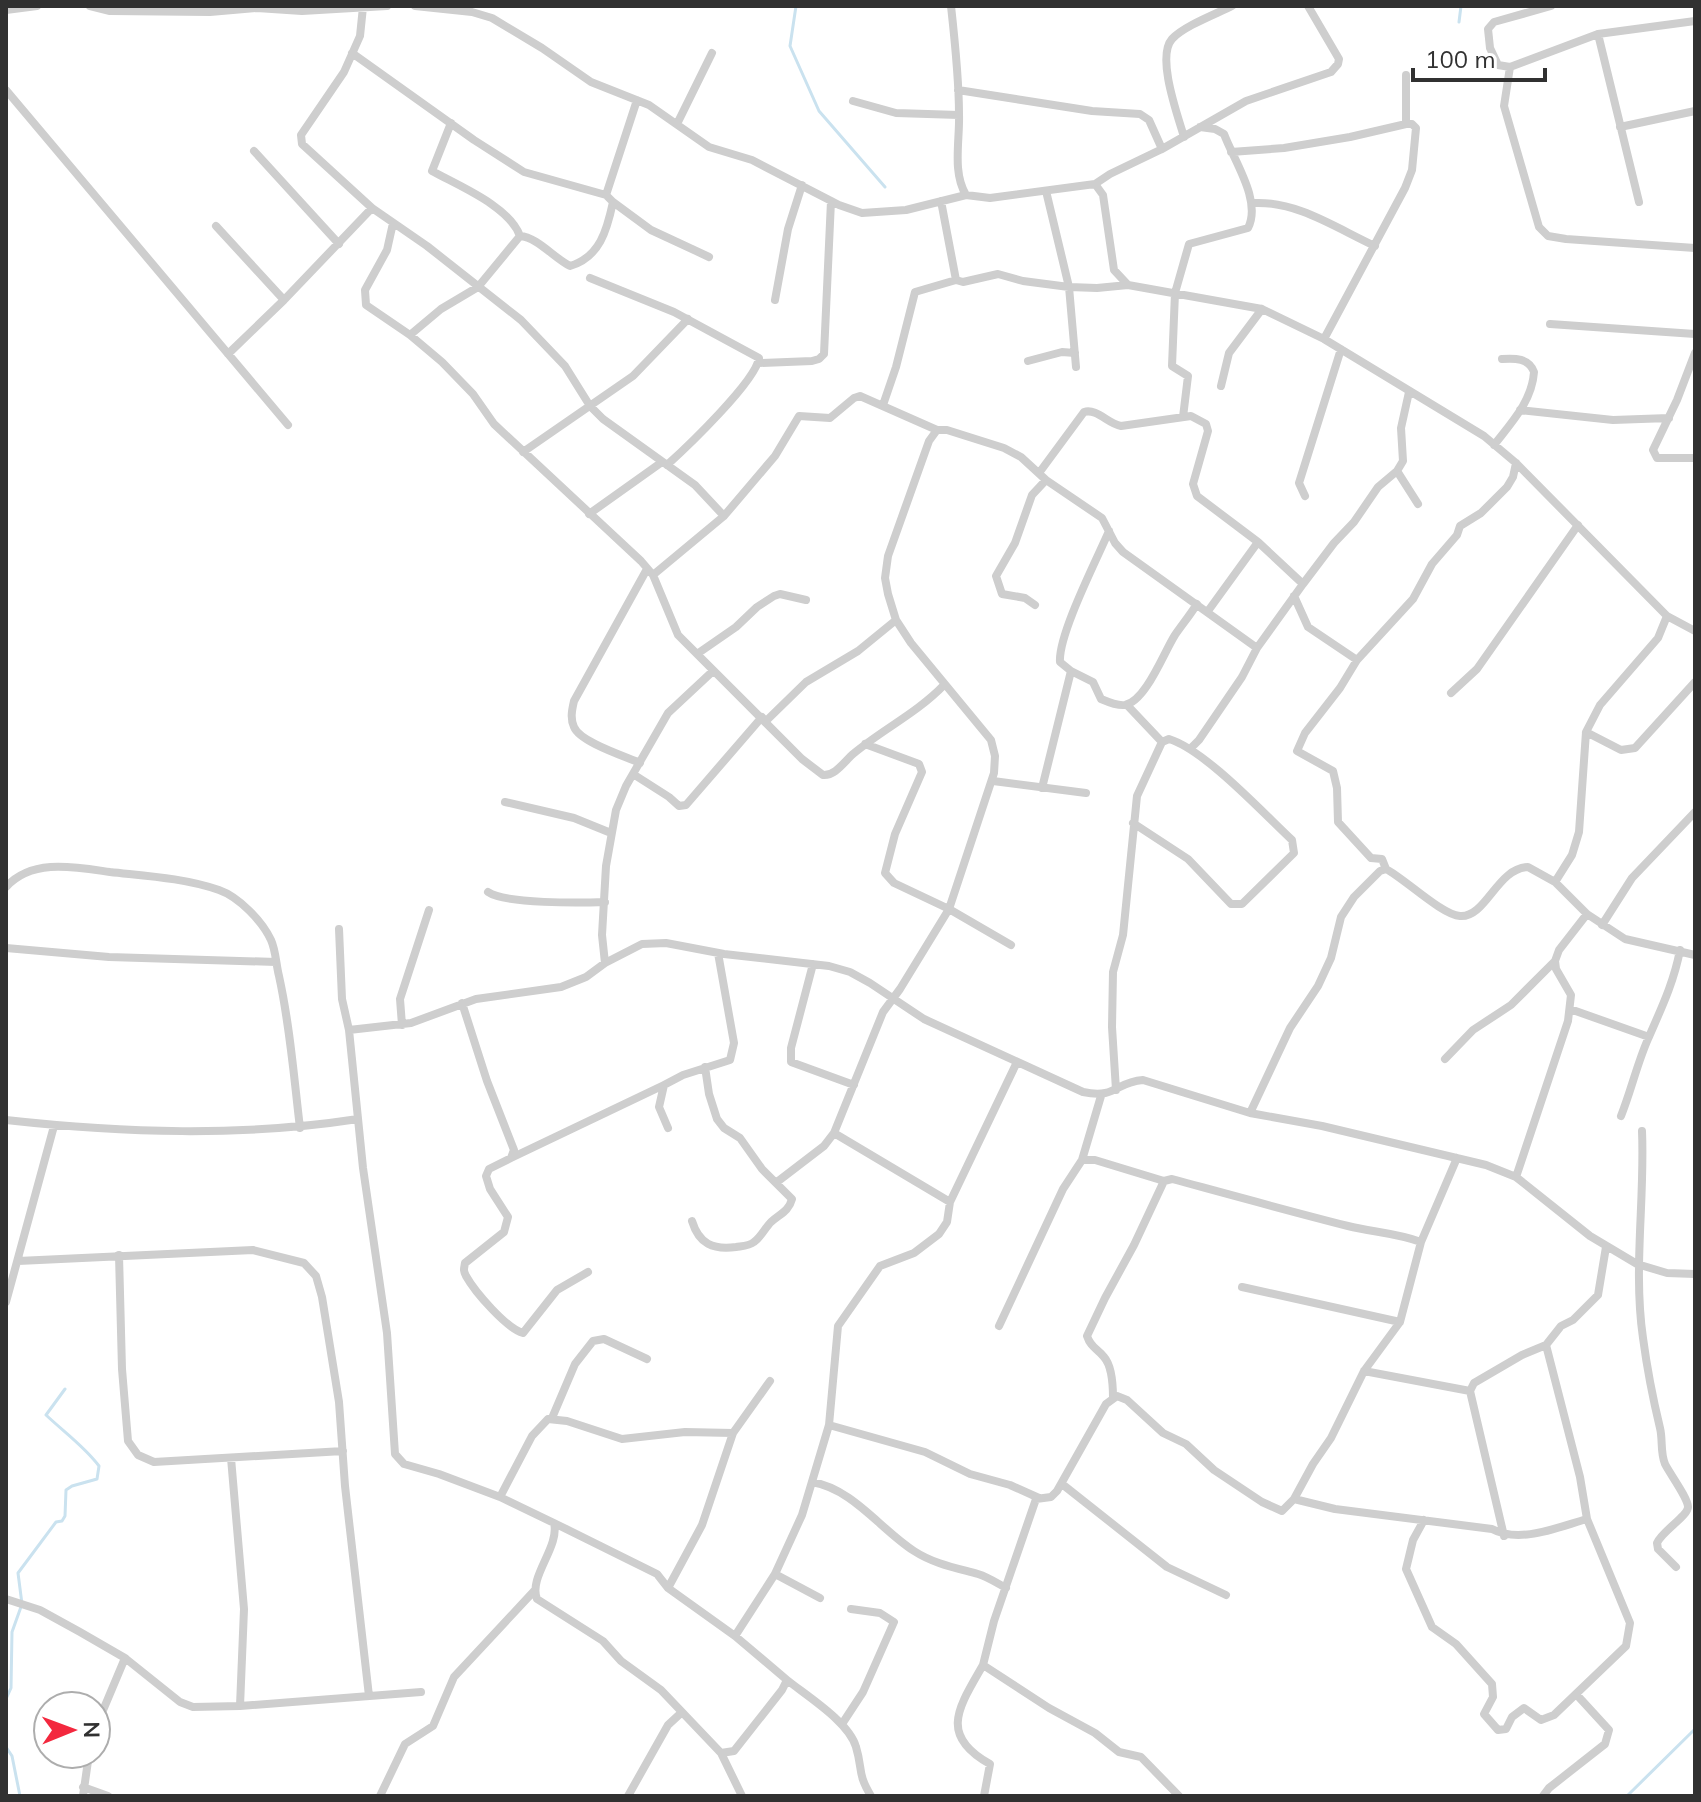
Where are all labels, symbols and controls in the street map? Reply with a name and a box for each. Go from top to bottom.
scale bar [1413,32,1545,82]
text: 100 m [1425,44,1496,74]
north arrow [32,1690,112,1770]
text: N [78,1721,106,1738]

